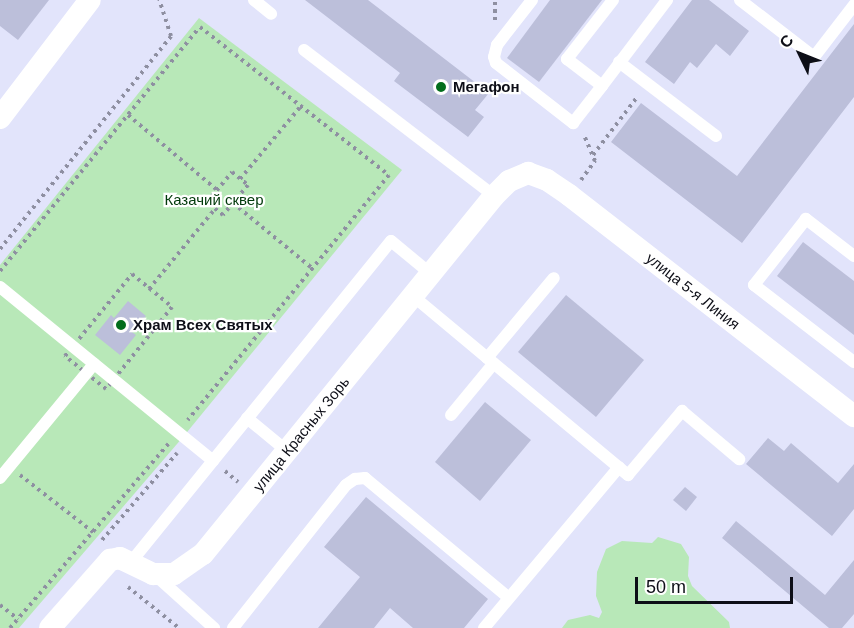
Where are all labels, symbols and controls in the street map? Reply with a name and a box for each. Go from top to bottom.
north arrow [770,24,830,84]
text: С [776,31,797,51]
place label: Мегафон [453,78,520,96]
marker: Мегафон [434,80,448,94]
park label: Казачий сквер [164,191,264,209]
street label: улица 5-я Линия [643,249,743,333]
place label: Храм Всех Святых [133,316,273,334]
marker: Храм Всех Святых [114,318,128,332]
street label: улица Красных Зорь [249,373,353,495]
scale bar [638,565,796,603]
text: 50 m [646,577,686,597]

